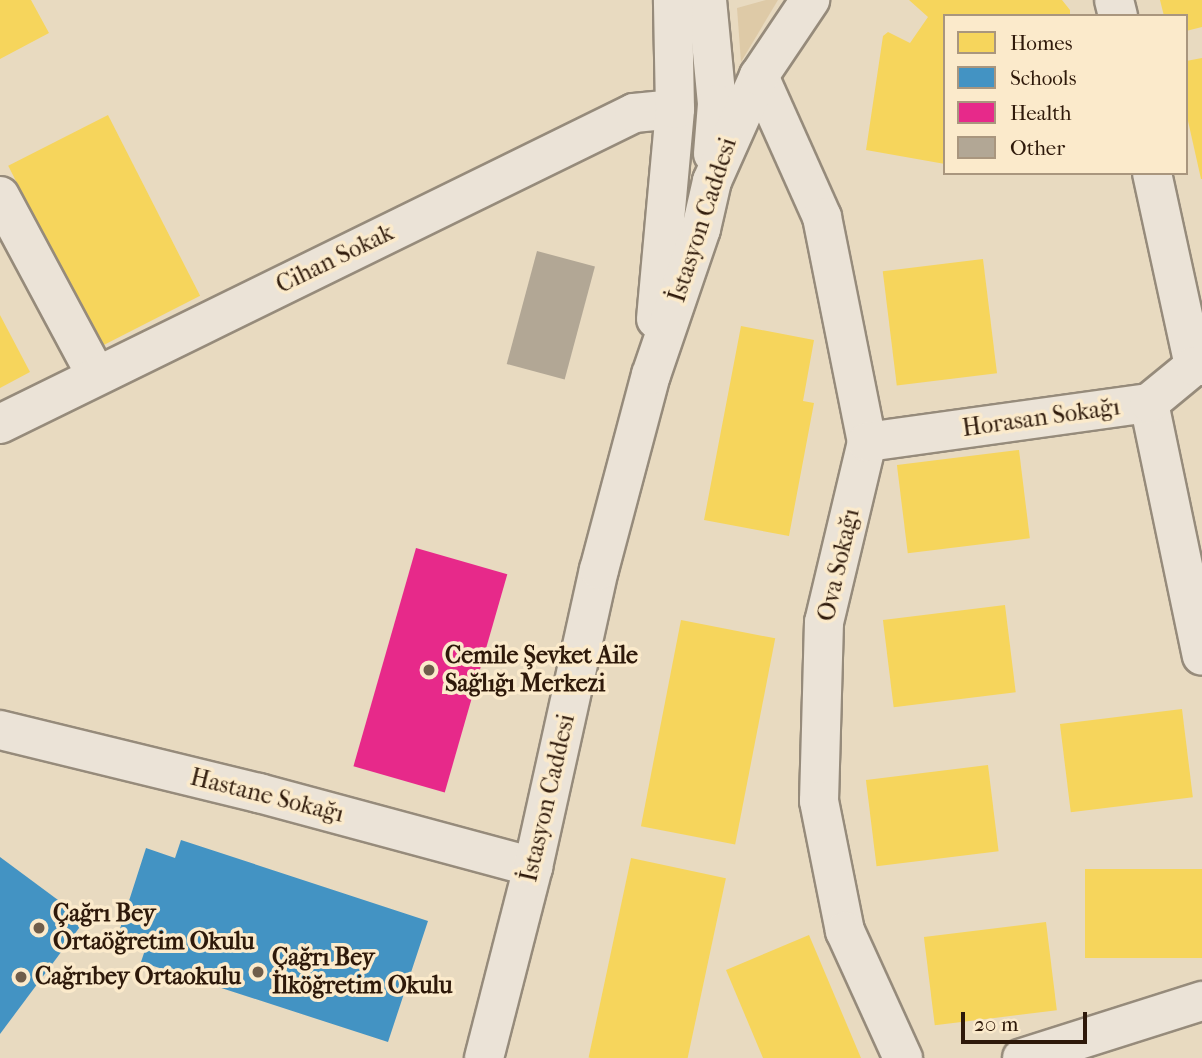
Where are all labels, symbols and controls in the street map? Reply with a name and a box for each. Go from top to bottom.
legend [943,14,1188,175]
text: Homes [1010,31,1072,55]
text: Schools [1010,66,1076,90]
text: Health [1010,101,1071,125]
street label: İstasyon Caddesi [663,134,743,306]
text: Other [1010,136,1065,160]
street label: Cihan Sokak [272,218,398,300]
street label: Horasan Sokağı [960,393,1122,443]
street label: Ova Sokağı [812,506,866,624]
place label: Cemile Şevket Aile Sağlığı Merkezi [445,642,638,698]
marker: Cemile Şevket Aile Sağlığı Merkezi [419,660,439,680]
street label: İstasyon Caddesi [515,711,581,885]
street label: Hastane Sokağı [187,763,347,829]
place label: Çağrı Bey Ortaöğretim Okulu [53,900,255,956]
marker: Çağrı Bey Ortaöğretim Okulu [31,920,47,936]
place label: Çağrı Bey İlköğretim Okulu [272,944,453,1000]
place label: Cağrıbey Ortaokulu [35,963,241,991]
marker: Çağrı Bey İlköğretim Okulu [250,964,266,980]
marker: Cağrıbey Ortaokulu [13,969,29,985]
scale bar [964,998,1090,1042]
text: 20 m [974,1012,1018,1036]

